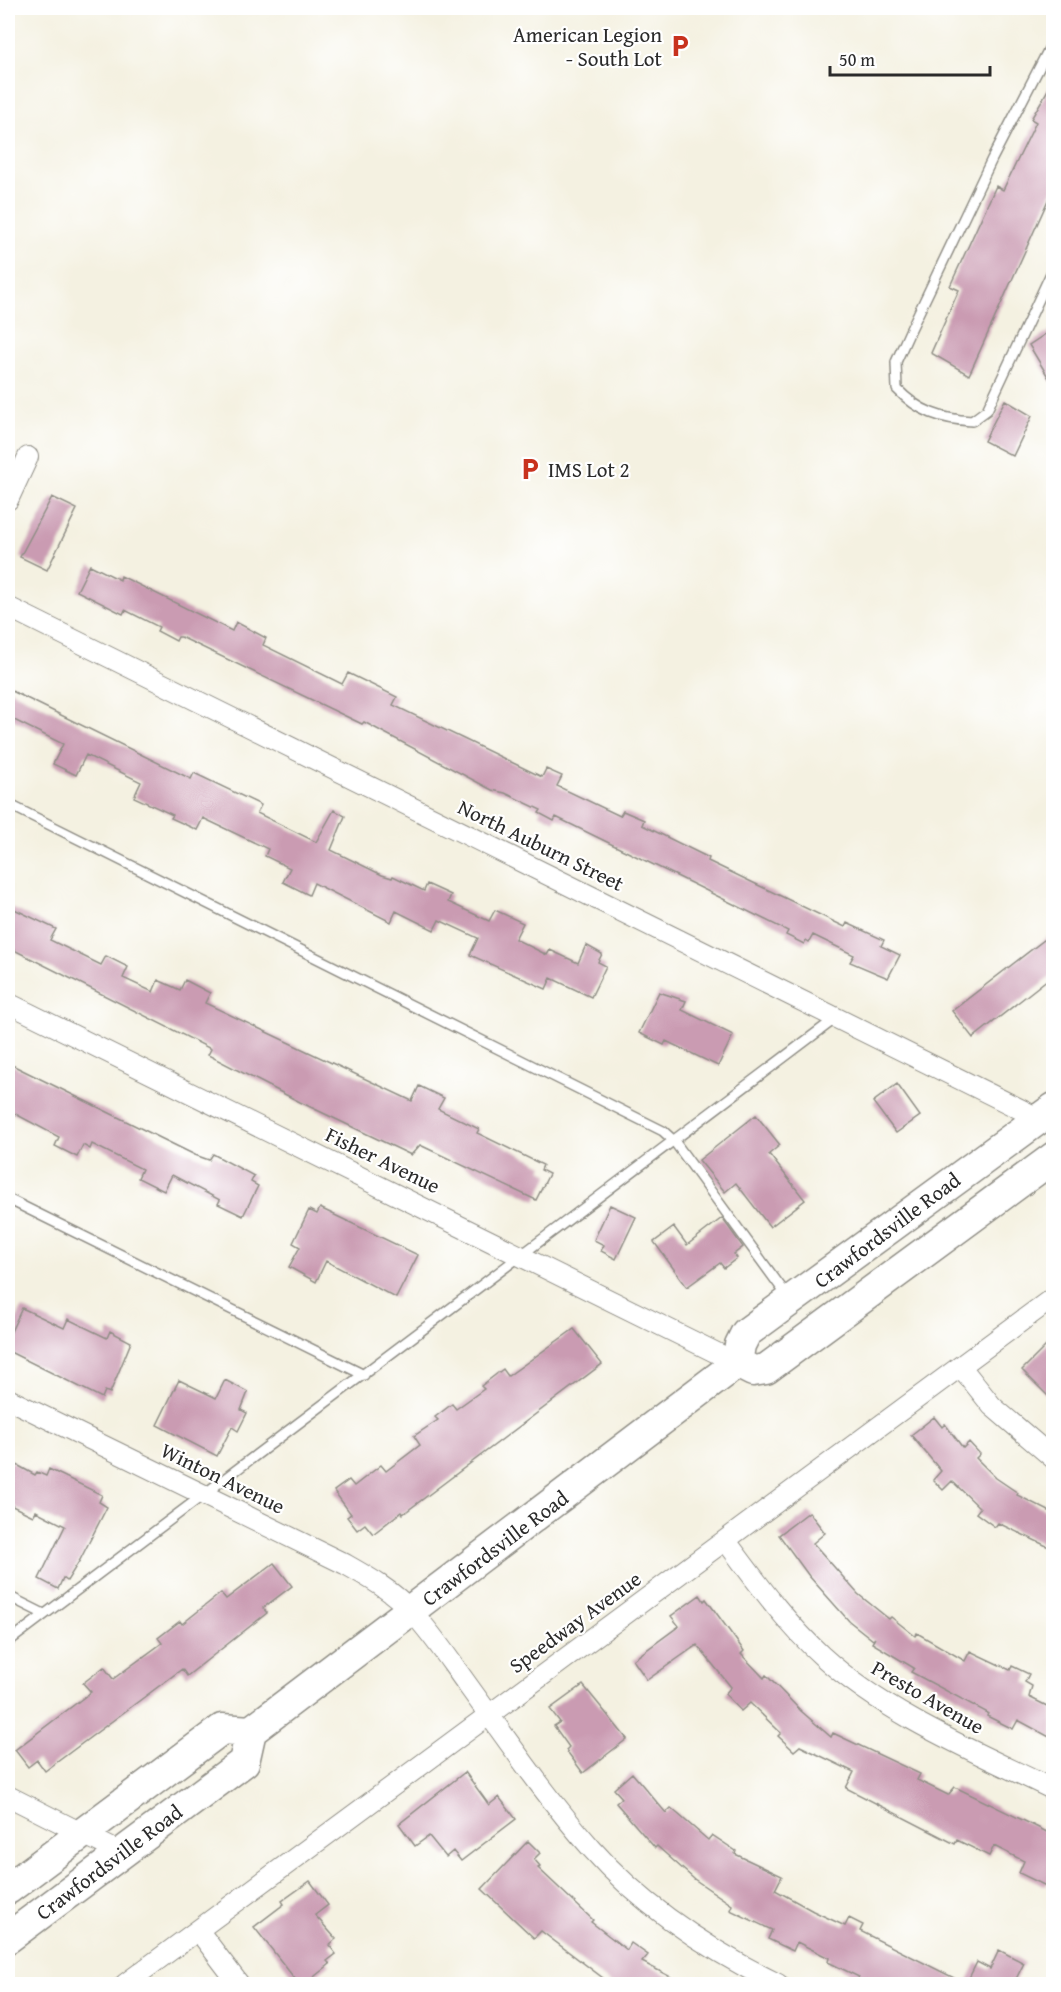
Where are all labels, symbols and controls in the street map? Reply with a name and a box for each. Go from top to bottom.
place label: American Legion - South Lot [513,19,663,74]
parking icon: American Legion - South Lot [667,33,693,59]
scale bar [830,39,990,77]
text: 50 m [839,46,875,73]
place label: IMS Lot 2 [548,454,630,485]
parking icon: IMS Lot 2 [517,456,543,482]
street label: North Auburn Street [453,791,630,899]
street label: Fisher Avenue [321,1119,446,1201]
street label: Crawfordsville Road [807,1164,967,1295]
street label: Winton Avenue [156,1435,290,1521]
street label: Crawfordsville Road [415,1482,575,1613]
street label: Speedway Avenue [503,1563,648,1681]
street label: Presto Avenue [866,1652,990,1742]
street label: Crawfordsville Road [29,1796,189,1927]

